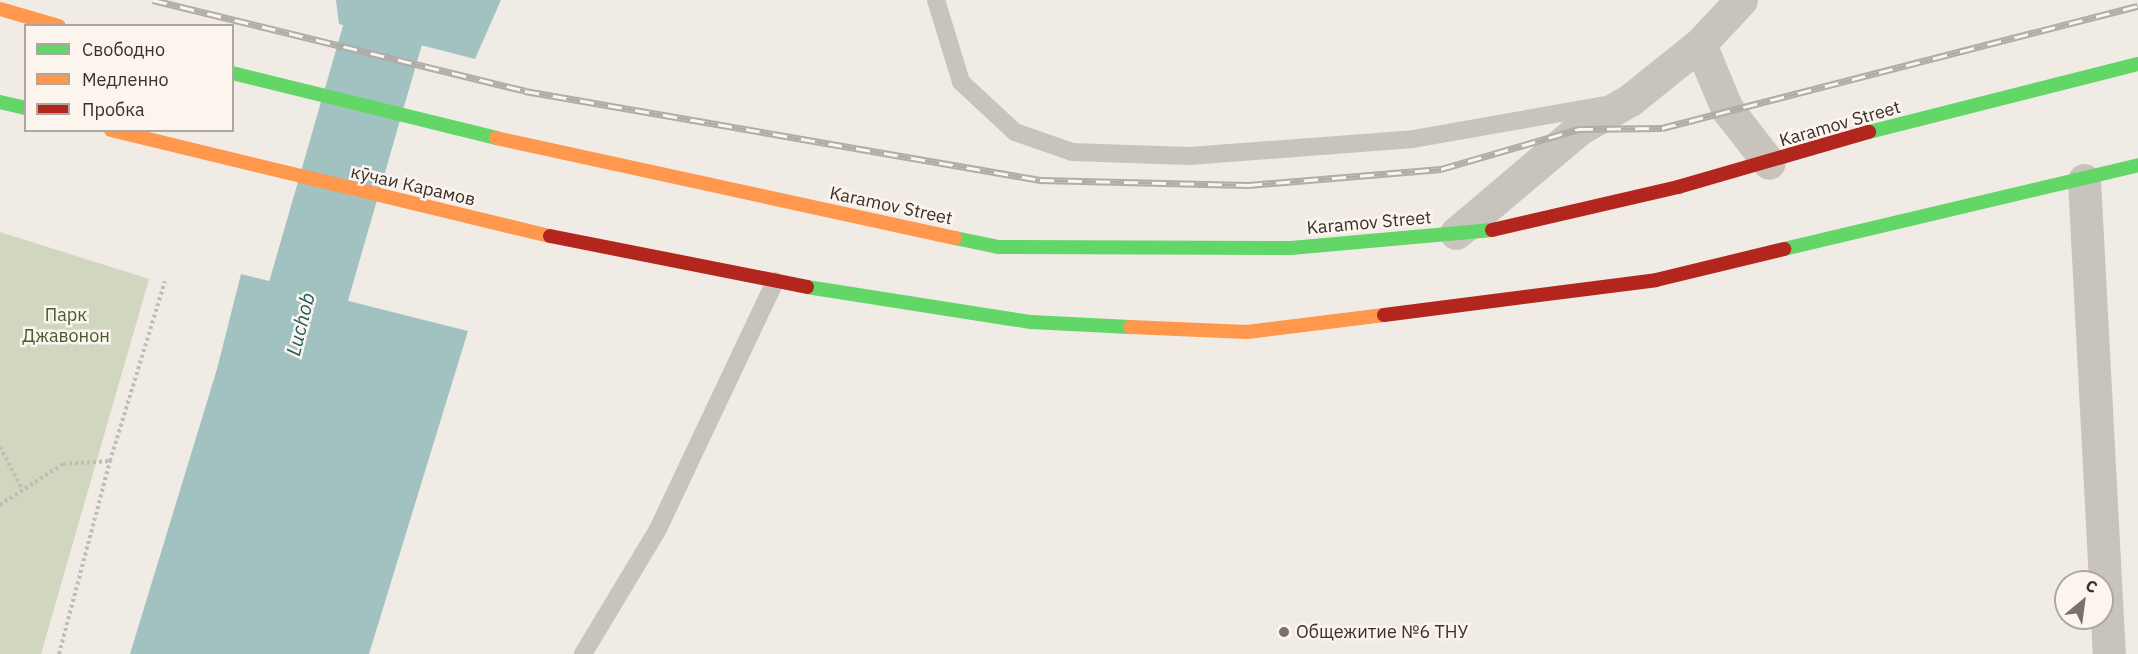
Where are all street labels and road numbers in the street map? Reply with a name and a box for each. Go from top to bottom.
street label: Karamov Street [1777,96,1903,152]
street label: кӯчаи Карамов [349,161,477,211]
street label: Karamov Street [828,182,954,230]
street label: Karamov Street [1306,207,1432,239]

